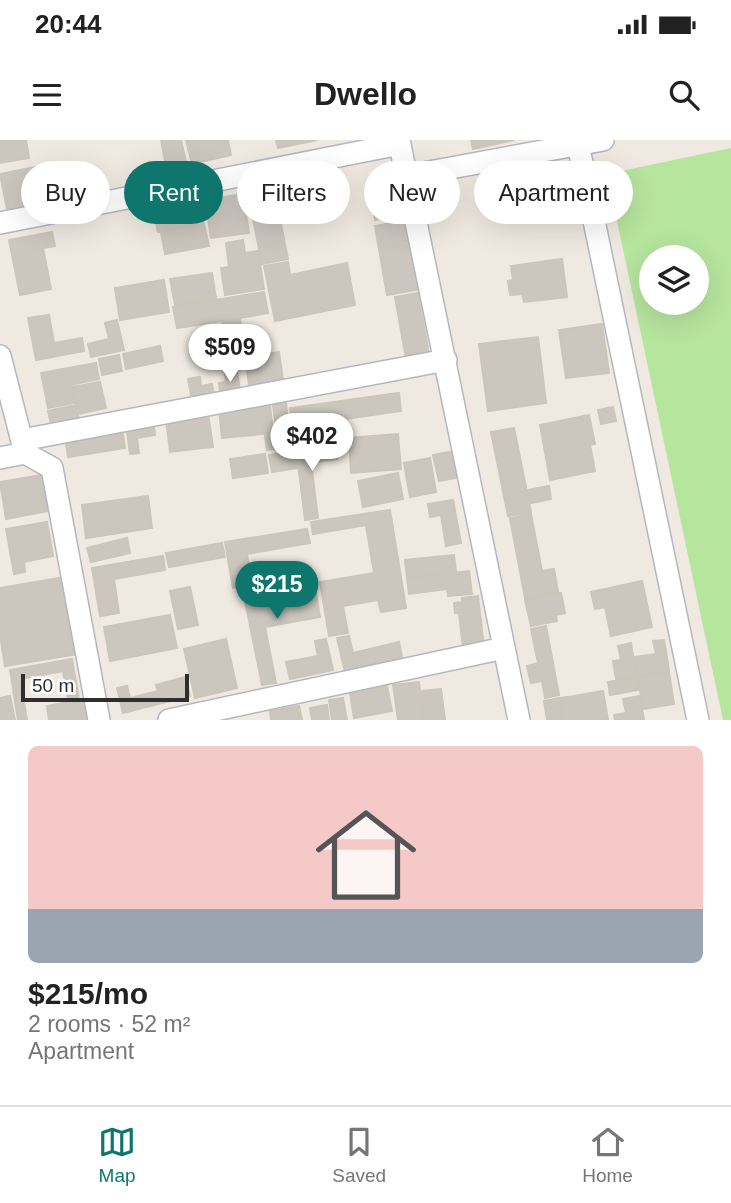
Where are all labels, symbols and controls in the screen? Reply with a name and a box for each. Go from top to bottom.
text: 20:44 [35,9,102,39]
icon: menu [28,76,66,114]
text: Dwello [314,76,417,112]
icon: search [665,76,703,114]
chip: Buy [21,161,110,224]
chip: Rent [124,161,223,224]
chip: Filters [237,161,350,224]
chip: New [364,161,460,224]
chip: Apartment [474,161,633,224]
map controls [639,245,709,315]
button: layers [639,245,709,315]
pin: $509 [189,324,271,384]
text: $509 [204,334,256,360]
pin: $402 [271,414,353,473]
text: $402 [286,423,338,449]
pin: $215 [236,561,318,621]
text: $215 [251,571,303,597]
scale bar [21,671,189,703]
text: 50 m [32,675,74,696]
icon: home [303,792,429,918]
text: $215/mo [28,977,148,1010]
text: 2 rooms · 52 m² [28,1011,190,1037]
text: Apartment [28,1038,134,1064]
tab: Map [98,1123,136,1187]
tab: Saved [332,1123,386,1187]
tab: Home [582,1123,633,1187]

